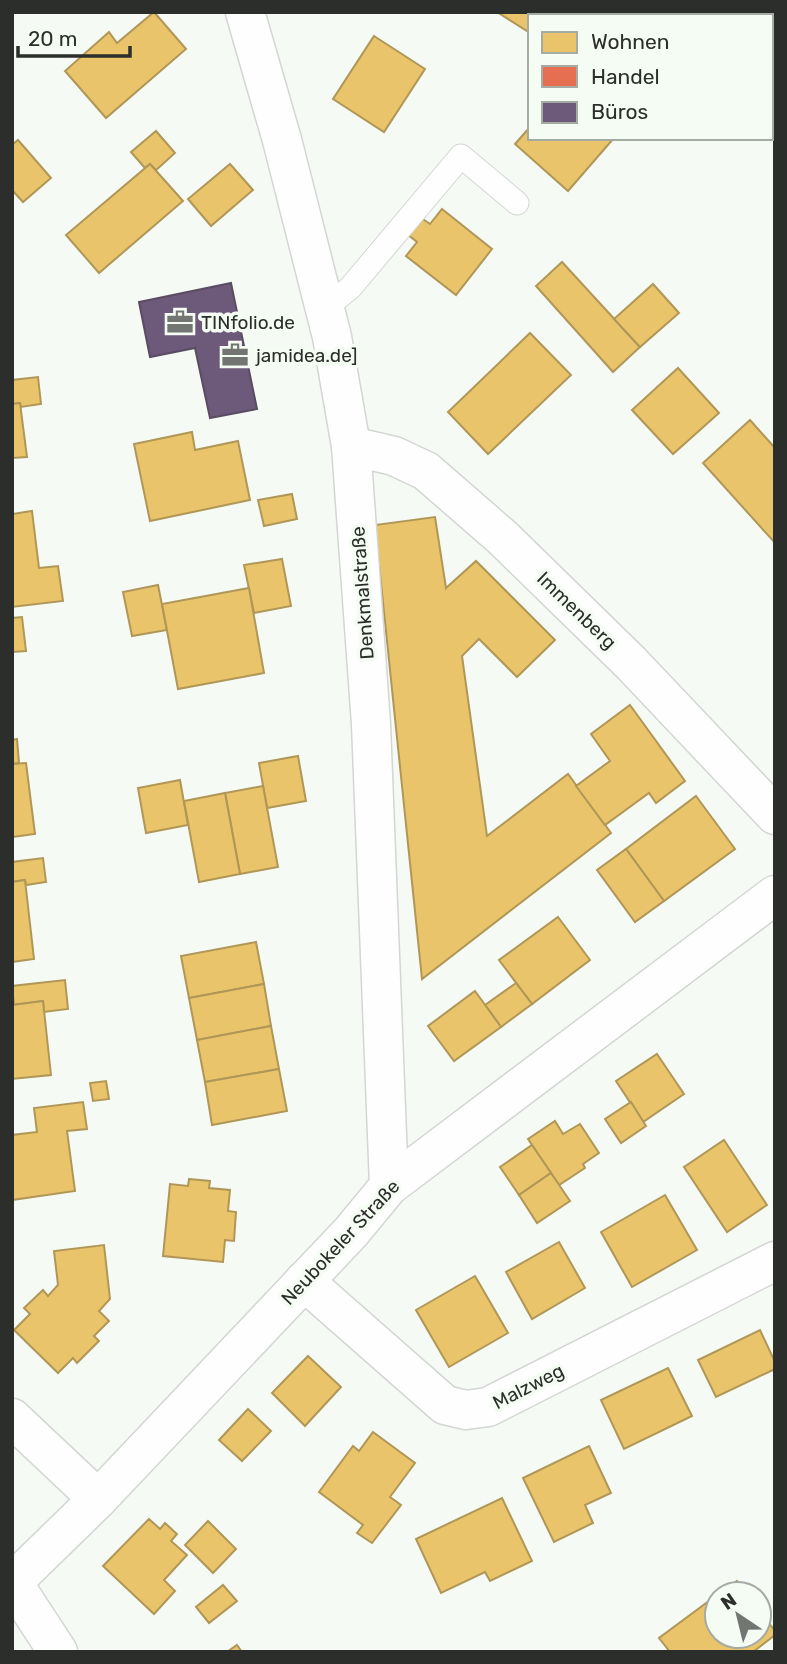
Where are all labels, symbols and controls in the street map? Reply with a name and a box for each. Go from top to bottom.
scale bar [18,14,130,58]
legend [528,14,773,140]
text: 20 m [28,26,77,51]
text: Wohnen [591,29,669,54]
text: Handel [591,64,660,89]
text: Büros [591,99,648,124]
office icon: TINfolio.de [165,307,195,337]
place label: TINfolio.de [201,311,295,334]
office icon: jamidea.de] [220,340,250,370]
place label: jamidea.de] [255,344,357,367]
street label: Denkmalstraße [346,526,379,660]
street label: Immenberg [532,567,621,654]
street label: Neubokeler Straße [276,1175,404,1310]
street label: Malzweg [489,1359,568,1414]
north arrow [703,1580,773,1650]
text: N [716,1588,741,1615]

